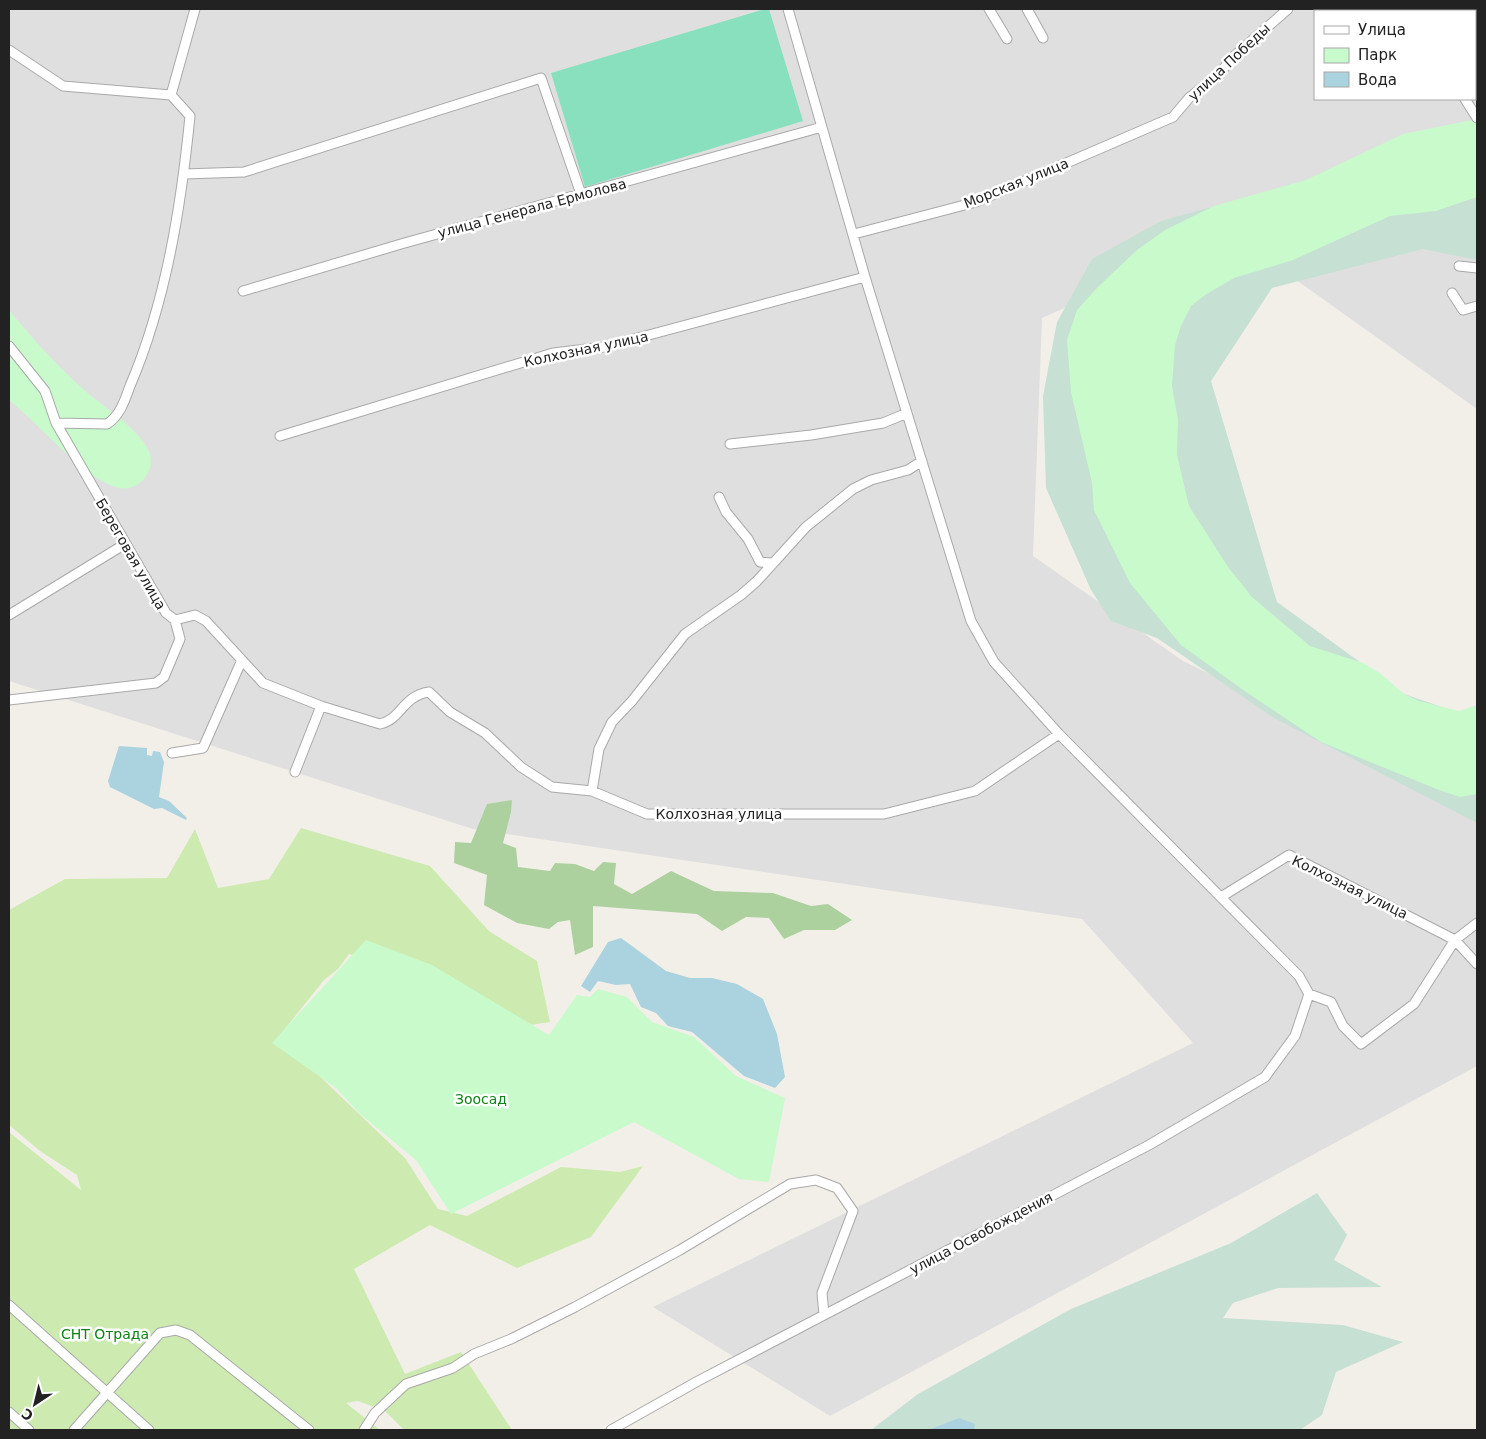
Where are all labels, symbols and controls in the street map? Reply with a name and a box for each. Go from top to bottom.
legend [1314,10,1476,100]
street label: улица Победы [1185,20,1273,104]
text: Улица [1358,21,1406,39]
text: Парк [1358,46,1397,64]
text: Вода [1358,71,1397,89]
street label: Морская улица [961,155,1071,211]
street label: улица Генерала Ермолова [436,175,628,241]
street label: Колхозная улица [522,328,650,370]
street label: Береговая улица [93,496,169,612]
street label: Колхозная улица [656,806,782,822]
street label: Колхозная улица [1290,852,1410,922]
park label: Зоосад [455,1091,507,1107]
street label: улица Освобождения [907,1189,1055,1277]
park label: СНТ Отрада [61,1326,149,1342]
north arrow [10,1379,60,1429]
text: С [19,1405,36,1424]

